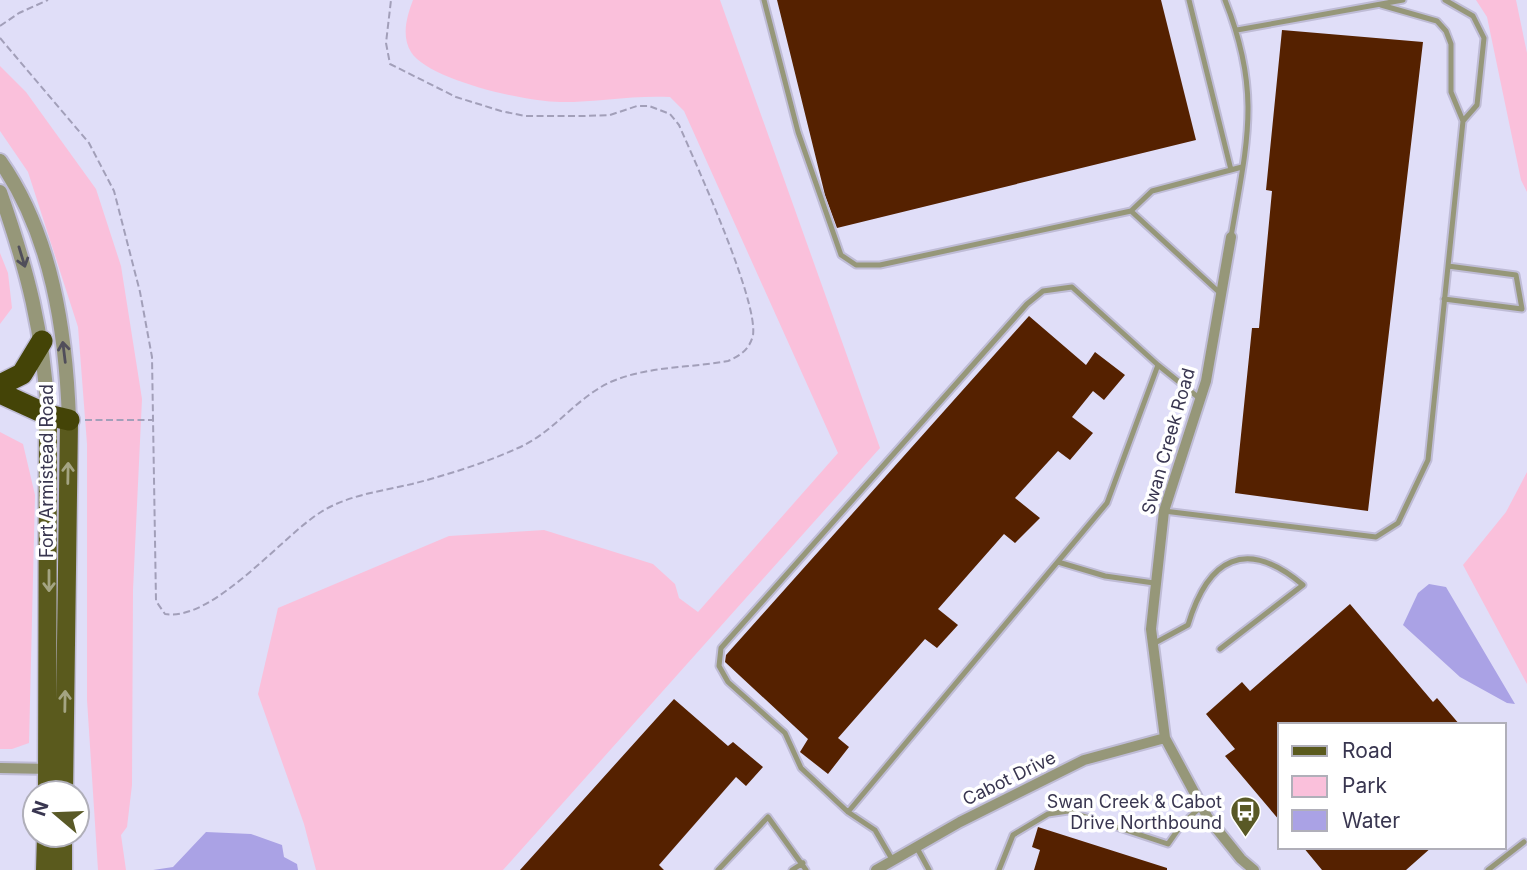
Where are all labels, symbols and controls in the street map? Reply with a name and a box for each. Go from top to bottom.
one-way arrow [17,245,30,267]
one-way arrow [58,342,71,364]
street label: Swan Creek Road [1137,366,1199,516]
street label: Fort Armistead Road [36,384,57,558]
one-way arrow [61,462,75,485]
one-way arrow [42,569,55,592]
one-way arrow [58,690,72,713]
legend [1278,723,1506,849]
text: Road [1342,738,1393,763]
street label: Cabot Drive [959,746,1059,810]
text: Park [1342,773,1387,798]
north arrow [21,779,91,849]
place label: Swan Creek & Cabot Drive Northbound [1047,791,1222,833]
bus stop icon: Swan Creek & Cabot Drive Northbound [1228,794,1262,838]
text: N [27,798,54,819]
text: Water [1342,808,1400,833]

